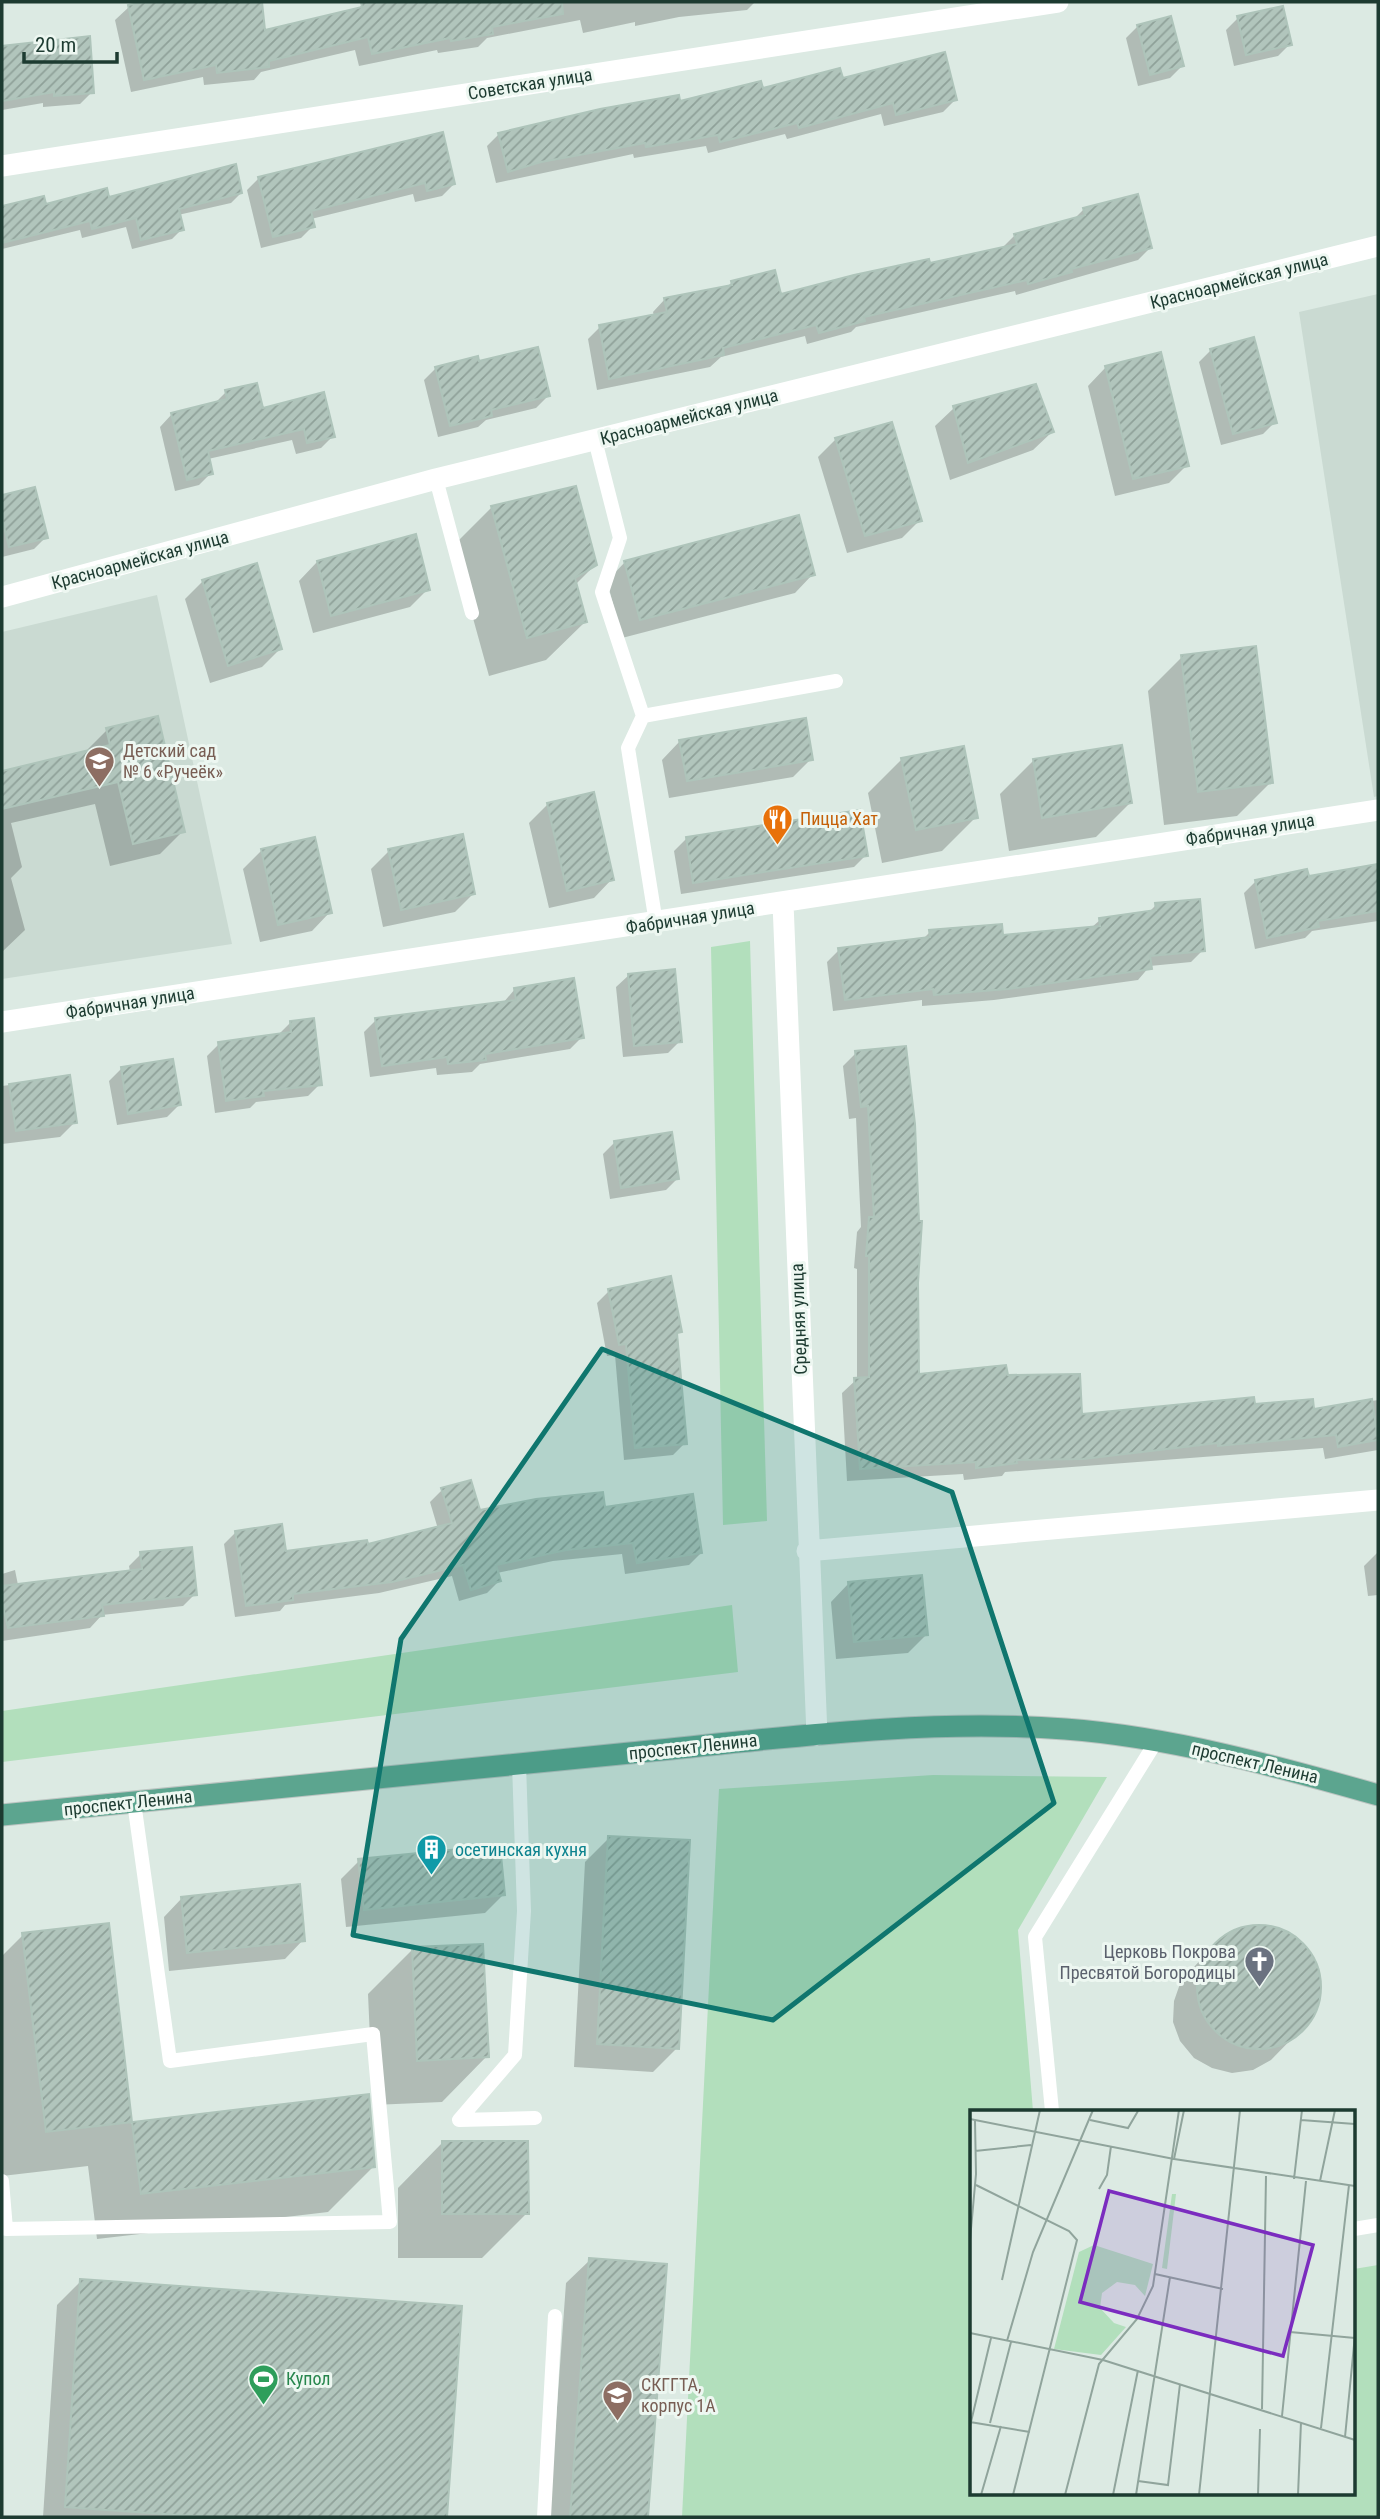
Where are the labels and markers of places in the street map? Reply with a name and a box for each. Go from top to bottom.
place label: Детский сад № 6 «Ручеёк» [123,740,223,782]
school or university icon: Детский сад № 6 «Ручеёк» [83,744,117,788]
restaurant icon: Пицца Хат [760,802,794,846]
place label: Пицца Хат [800,808,878,829]
building icon: осетинская кухня [415,1833,449,1877]
place label: осетинская кухня [455,1839,587,1860]
place label: Церковь Покрова Пресвятой Богородицы [1060,1941,1236,1983]
church icon: Церковь Покрова Пресвятой Богородицы [1242,1945,1276,1989]
sports icon: Купол [246,2362,280,2406]
place label: Купол [286,2368,330,2389]
place label: СКГГТА, корпус 1А [641,2374,716,2416]
school or university icon: СКГГТА, корпус 1А [601,2378,635,2422]

